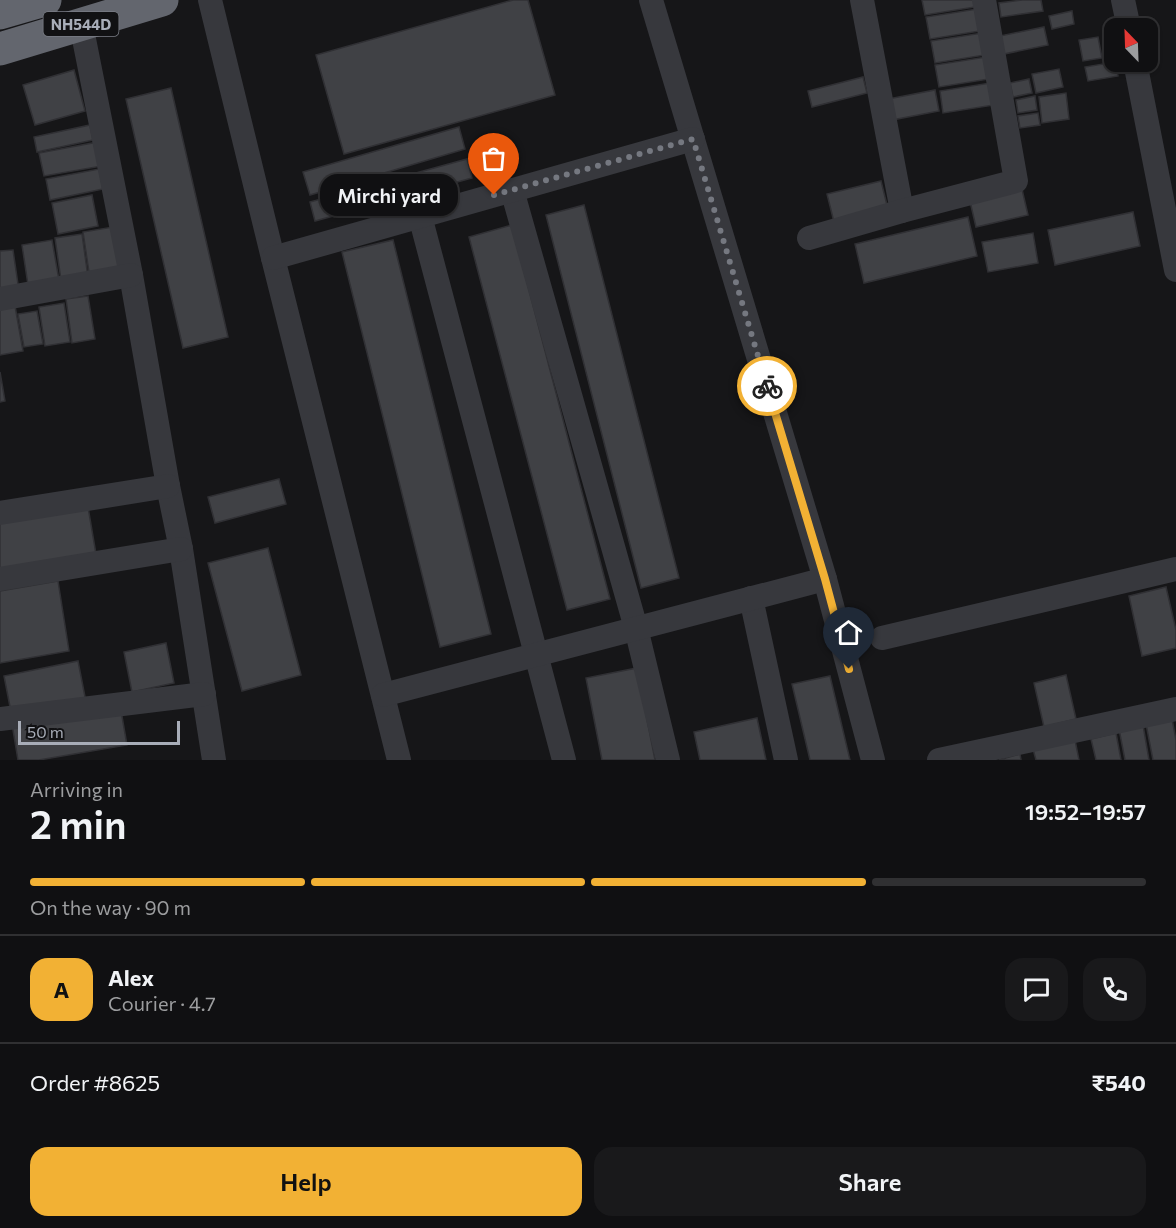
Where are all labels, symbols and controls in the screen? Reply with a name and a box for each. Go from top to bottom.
road number: NH544D [44,12,118,36]
north arrow [1104,18,1158,72]
map controls [1104,18,1158,72]
pin [468,133,519,195]
icon: bag [477,142,510,175]
callout: Mirchi yard [320,174,458,216]
text: Mirchi yard [337,183,441,207]
courier [737,356,797,416]
icon: bike [751,370,784,403]
pin [823,607,874,669]
icon: home [832,616,865,649]
scale bar [18,718,180,746]
text: 50 m [27,722,64,741]
text: Arriving in [30,777,123,801]
text: 19:52–19:57 [1025,798,1146,825]
text: 2 min [30,799,127,847]
text: On the way · 90 m [30,895,191,919]
button: chat [1005,958,1068,1021]
button: phone [1083,958,1146,1021]
text: Alex [108,964,154,991]
text: A [54,976,69,1003]
text: Courier · 4.7 [108,991,216,1015]
text: Order #8625 [30,1069,160,1096]
text: ₹540 [1092,1069,1146,1096]
button: Help [30,1147,582,1216]
button: Share [594,1147,1146,1216]

